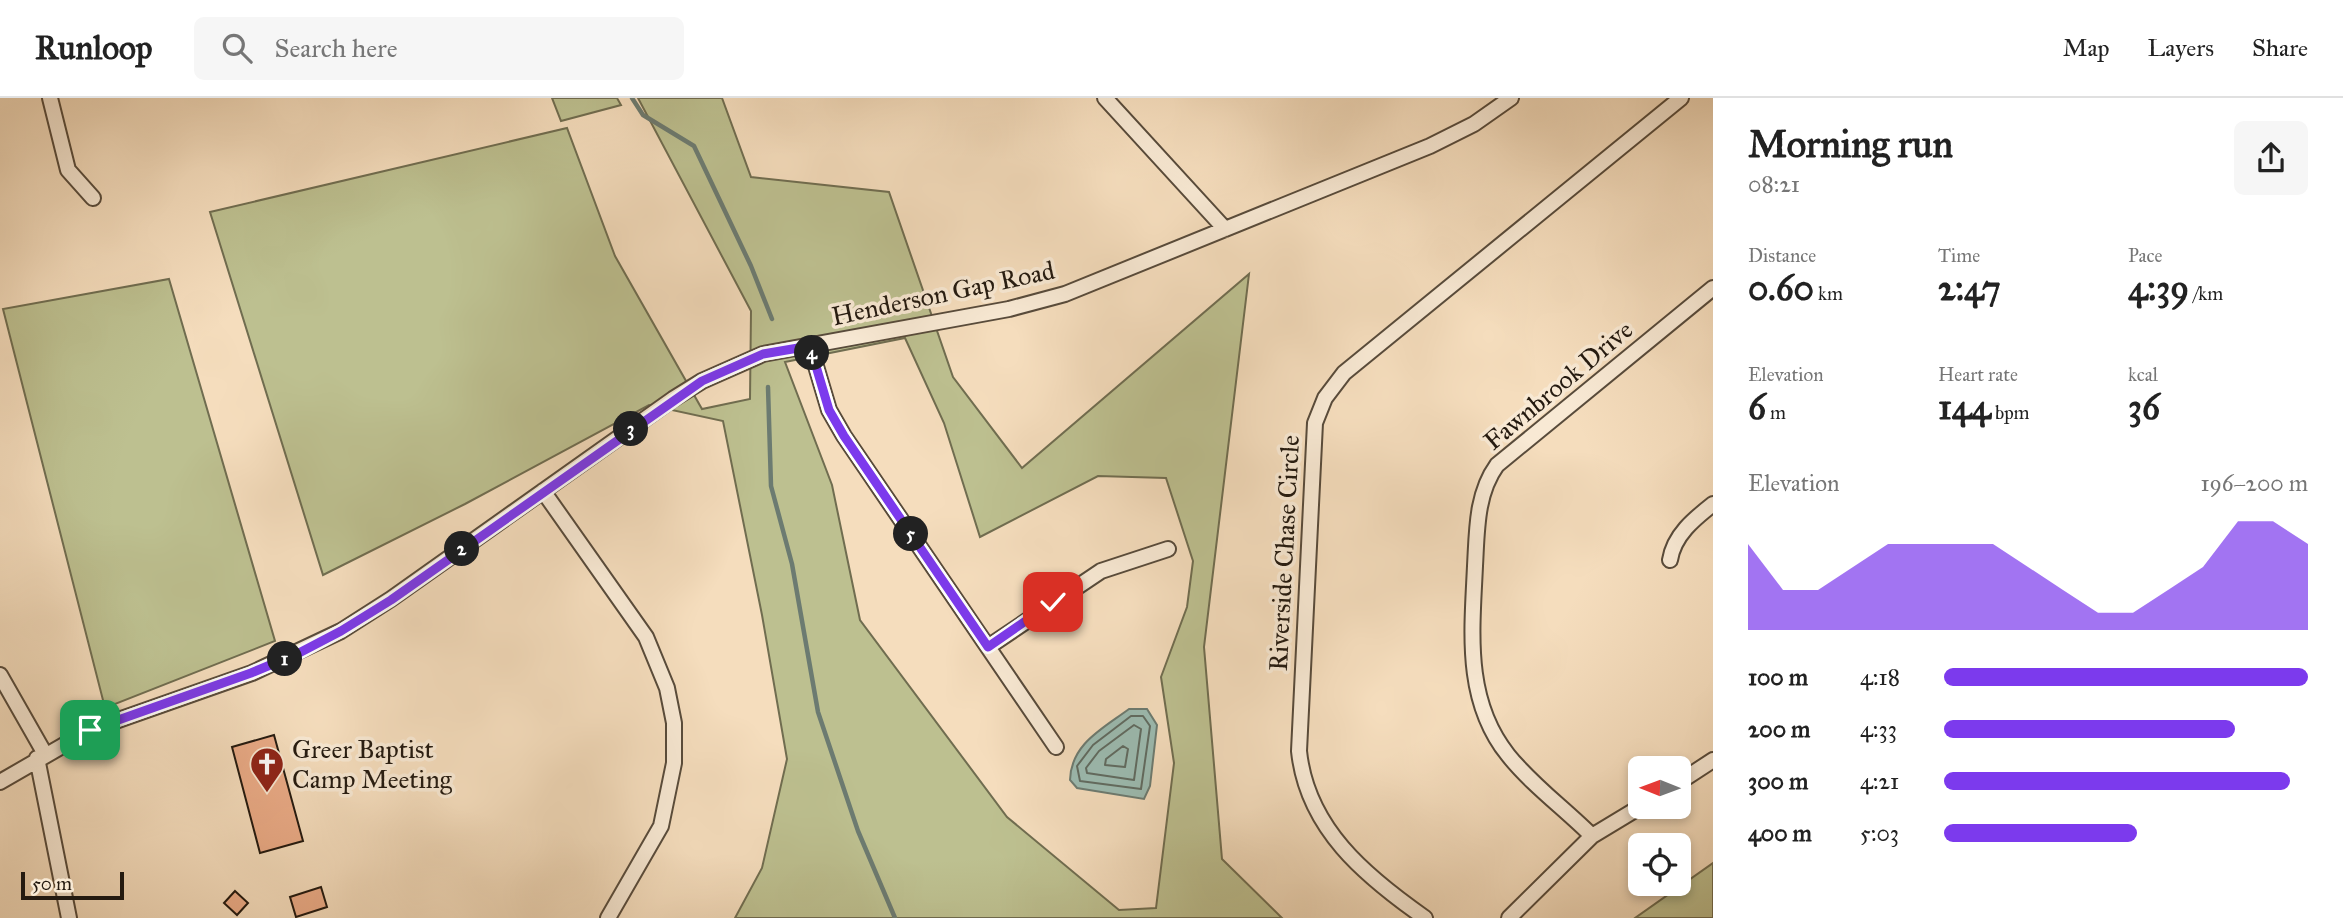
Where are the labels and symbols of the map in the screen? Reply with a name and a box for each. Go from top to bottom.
street label: Henderson Gap Road [829,254,1057,332]
street label: Fawnbrook Drive [1477,313,1639,457]
pin: 4 [794,336,830,370]
pin: 3 [614,412,648,446]
street label: Riverside Chase Circle [1262,434,1306,672]
pin: 5 [894,516,928,551]
pin: 2 [444,532,480,566]
pin [1023,572,1083,632]
pin: 1 [268,642,302,676]
pin [60,700,120,760]
place label: Greer Baptist Camp Meeting [292,733,453,795]
church icon: Greer Baptist Camp Meeting [248,745,286,794]
north arrow [1628,756,1690,819]
scale bar [21,869,124,901]

